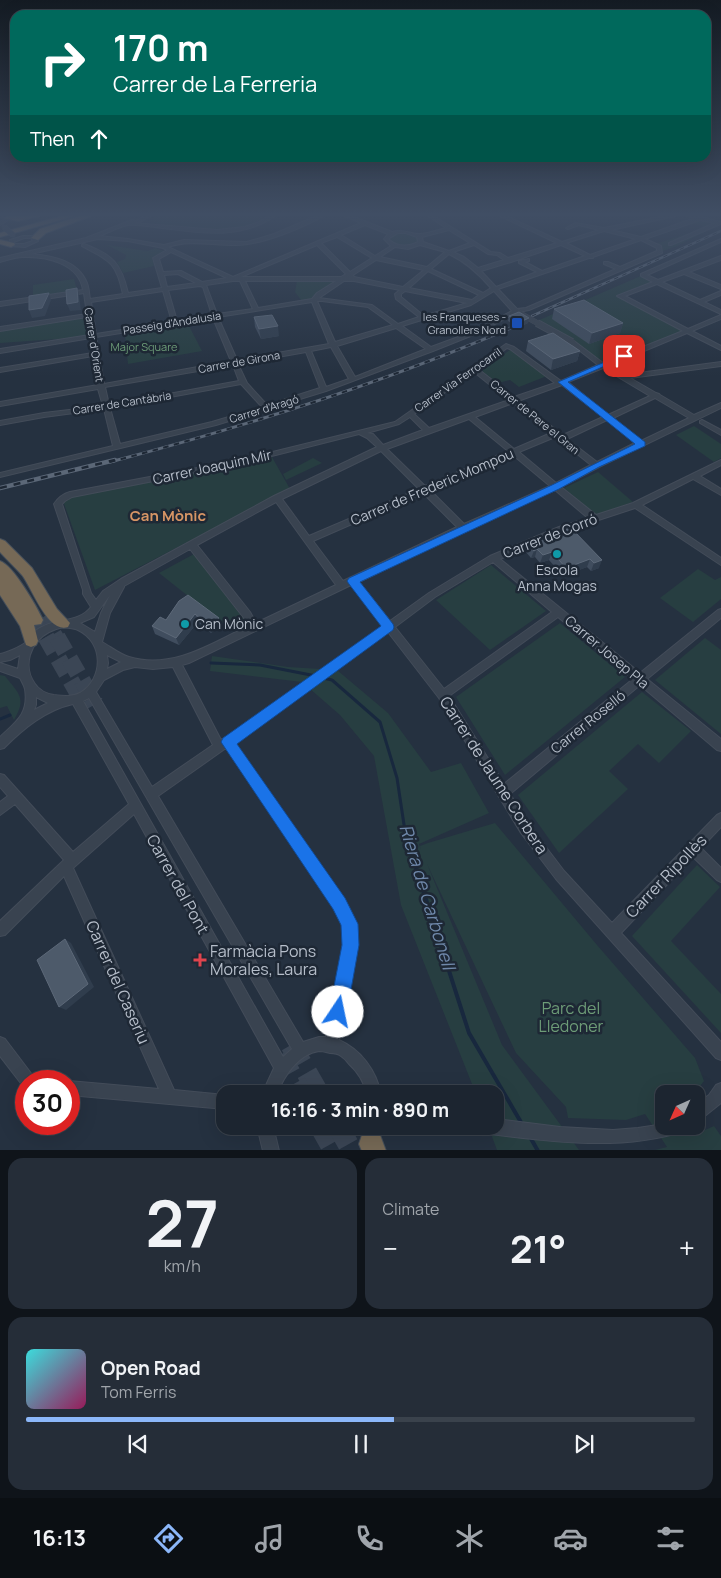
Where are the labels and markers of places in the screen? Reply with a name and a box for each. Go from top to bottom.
place label: les Franqueses - Granollers Nord [423,309,506,337]
marker: les Franqueses - Granollers Nord [510,316,524,330]
pin [603,335,645,377]
marker: Escola Anna Mogas [551,548,563,560]
place label: Escola Anna Mogas [517,560,597,595]
place label: Can Mònic [195,614,264,633]
marker: Can Mònic [179,618,191,630]
place label: Farmàcia Pons Morales, Laura [210,940,317,980]
marker: Farmàcia Pons Morales, Laura [194,954,206,966]

